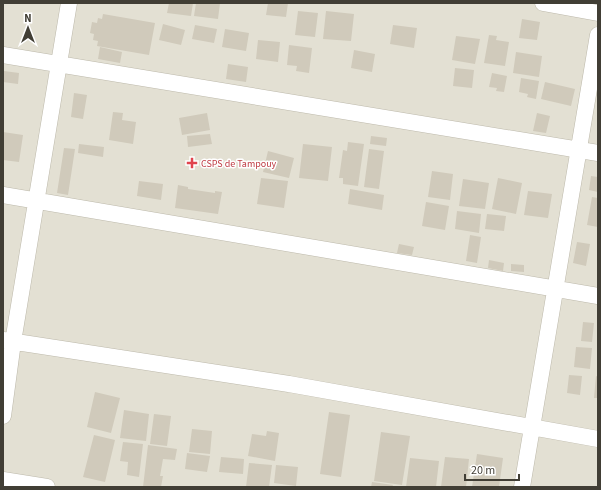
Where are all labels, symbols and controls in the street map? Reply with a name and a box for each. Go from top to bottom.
north arrow [8,8,48,48]
text: N [24,11,32,26]
marker: CSPS de Tampouy [186,157,198,169]
place label: CSPS de Tampouy [201,157,277,171]
scale bar [465,456,519,482]
text: 20 m [471,462,495,479]

